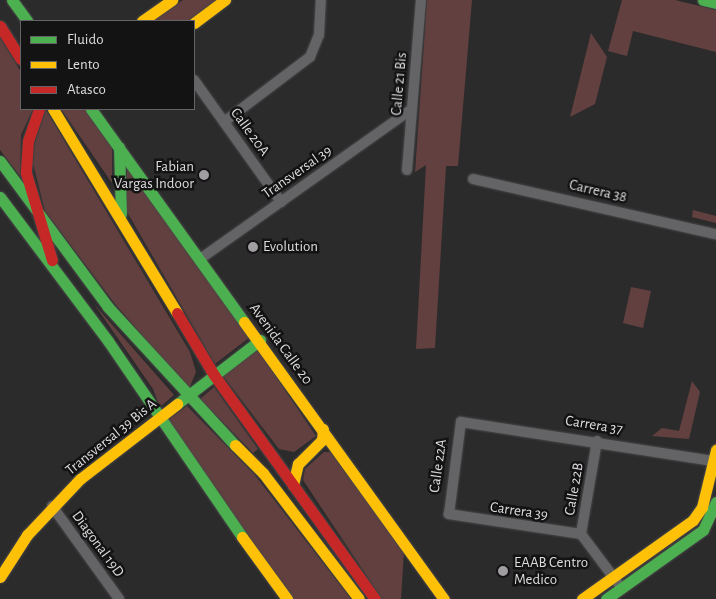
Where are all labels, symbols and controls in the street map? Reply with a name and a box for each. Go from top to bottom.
legend [20,20,195,110]
text: Fluido [67,32,104,47]
street label: Calle 21 Bis [387,52,411,116]
text: Lento [67,57,100,72]
text: Atasco [67,82,106,97]
street label: Calle 20A [227,104,273,160]
street label: Transversal 39 [259,141,335,203]
place label: Fabian Vargas Indoor [114,157,194,192]
marker: Fabian Vargas Indoor [198,169,210,181]
street label: Carrera 38 [567,176,629,206]
place label: Evolution [263,238,318,256]
marker: Evolution [247,241,259,253]
street label: Avenida Calle 20 [245,300,317,388]
street label: Transversal 39 Bis A [62,395,160,479]
street label: Carrera 37 [564,412,624,438]
street label: Calle 22A [425,438,451,494]
street label: Calle 22B [561,461,587,517]
street label: Carrera 39 [489,498,549,524]
street label: Diagonal 19D [68,507,128,581]
place label: EAAB Centro Medico [514,553,588,588]
marker: EAAB Centro Medico [496,564,510,578]

